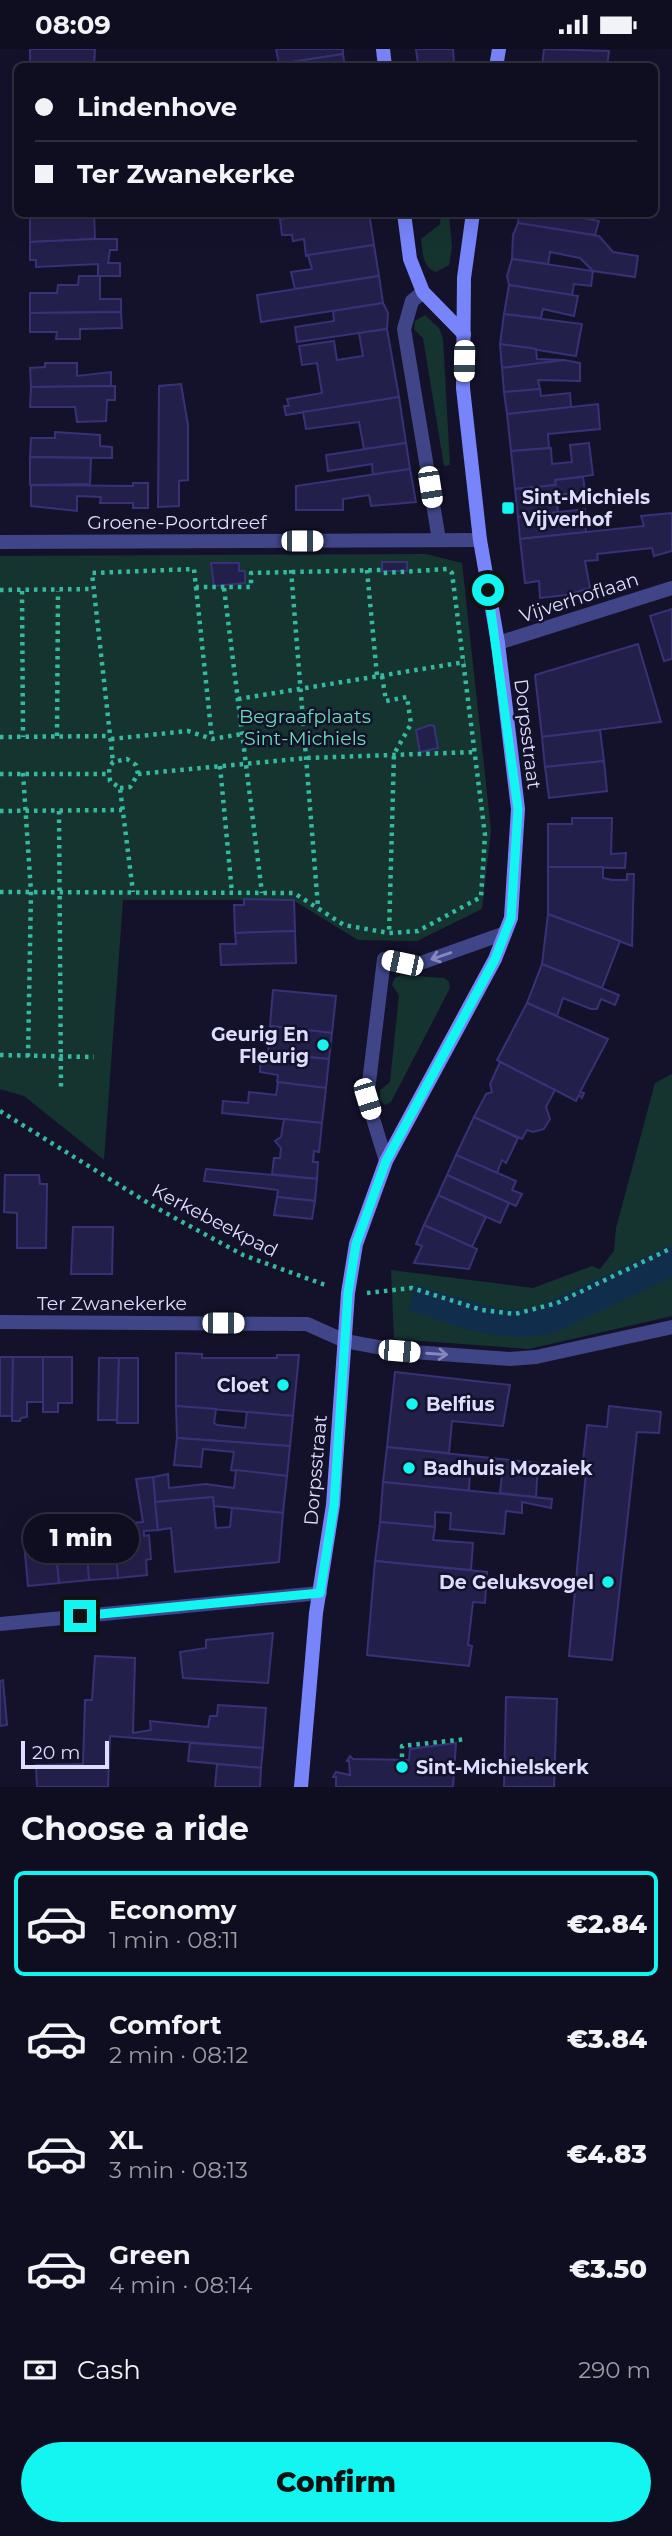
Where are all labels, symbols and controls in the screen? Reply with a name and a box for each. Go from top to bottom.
text: 08:09 [35,9,111,41]
text: Lindenhove [77,91,237,123]
text: Ter Zwanekerke [77,158,295,190]
car [454,340,475,382]
car [417,465,444,509]
place label: Sint-Michiels Vijverhof [521,486,650,531]
marker: Sint-Michiels Vijverhof [500,500,516,516]
street label: Groene-Poortdreef [87,511,268,534]
car [282,531,324,552]
street label: Vijverhoflaan [517,567,642,628]
route start [472,574,504,606]
street label: Dorpsstraat [509,677,546,791]
park label: Begraafplaats Sint-Michiels [239,705,371,750]
car [380,948,425,978]
one-way arrow [430,951,452,963]
place label: Geurig En Fleurig [211,1023,309,1068]
marker: Geurig En Fleurig [315,1037,331,1053]
car [351,1076,384,1122]
street label: Kerkebeekpad [148,1179,282,1262]
street label: Ter Zwanekerke [37,1292,187,1315]
car [203,1313,245,1334]
car [378,1339,421,1363]
one-way arrow [425,1348,448,1361]
place label: Cloet [217,1374,269,1397]
marker: Cloet [275,1377,291,1393]
place label: Belfius [426,1393,495,1416]
marker: Belfius [404,1396,420,1412]
street label: Dorpsstraat [299,1413,332,1526]
place label: Badhuis Mozaiek [423,1457,593,1480]
marker: Badhuis Mozaiek [401,1460,417,1476]
callout: 1 min [22,1515,138,1563]
text: 1 min [49,1524,113,1552]
place label: De Geluksvogel [439,1571,594,1594]
marker: De Geluksvogel [600,1574,616,1590]
route end [64,1600,96,1632]
scale bar [21,1738,108,1770]
text: 20 m [32,1741,80,1764]
place label: Sint-Michielskerk [416,1756,589,1779]
marker: Sint-Michielskerk [394,1759,410,1775]
text: Choose a ride [21,1809,249,1848]
icon: car [25,1892,88,1955]
text: Economy [109,1894,236,1926]
text: €2.84 [567,1908,647,1940]
text: 1 min · 08:11 [109,1926,239,1954]
icon: car [25,2007,88,2070]
text: Comfort [109,2009,221,2041]
text: €3.84 [567,2023,647,2055]
text: 2 min · 08:12 [109,2041,248,2069]
icon: car [25,2122,88,2185]
text: XL [109,2124,143,2156]
text: €4.83 [566,2138,647,2170]
text: 3 min · 08:13 [109,2156,248,2184]
icon: car [25,2237,88,2300]
text: Green [109,2239,191,2271]
text: €3.50 [569,2253,647,2285]
text: 4 min · 08:14 [109,2271,253,2299]
icon: cash [21,2351,59,2389]
text: Cash [77,2354,141,2386]
text: 290 m [578,2356,651,2384]
button: Confirm [21,2442,651,2522]

